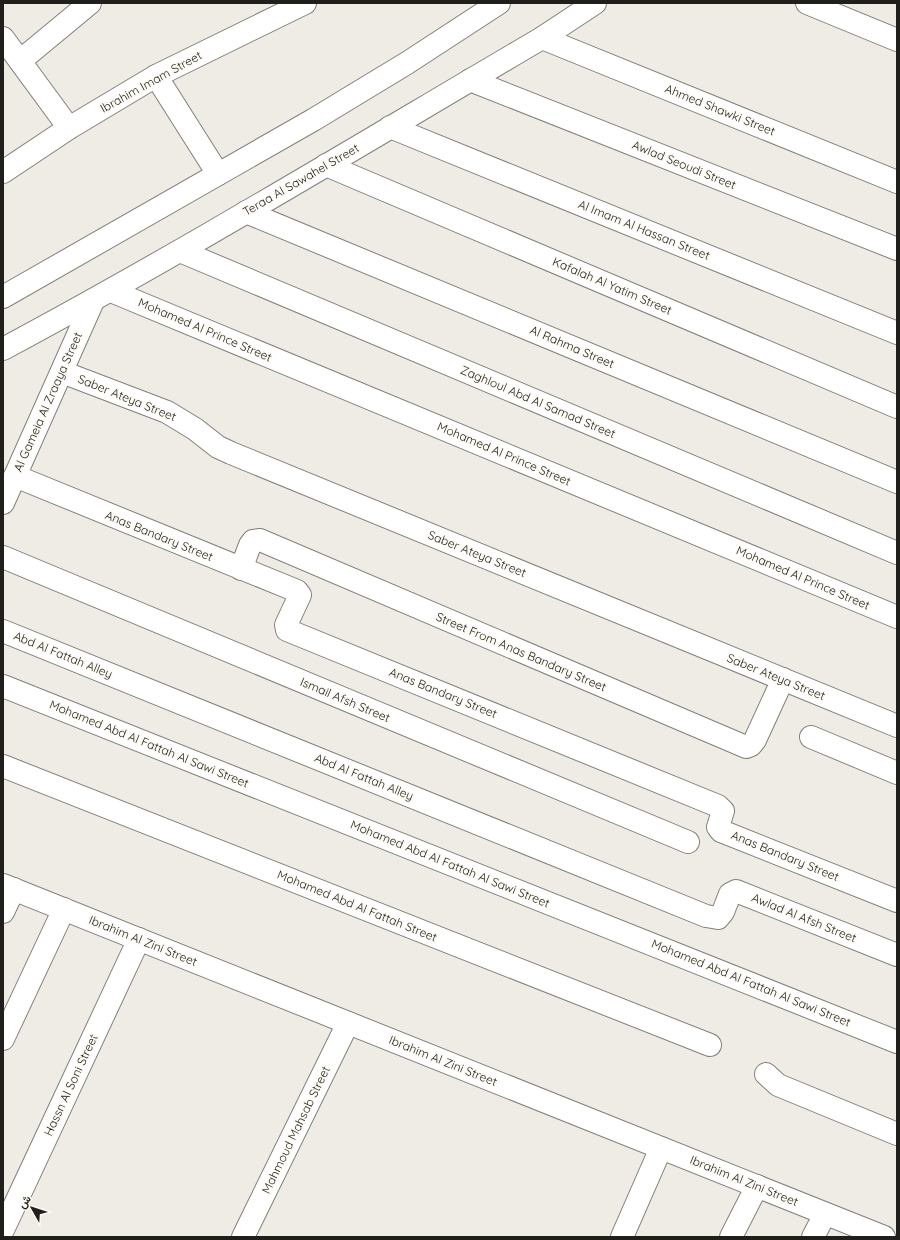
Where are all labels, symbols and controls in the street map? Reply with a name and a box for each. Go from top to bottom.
street label: Ibrahim Imam Street [97,47,204,116]
street label: Ahmed Shawki Street [663,81,778,139]
street label: Awlad Seoudi Street [630,137,738,192]
street label: Teraa Al Sawahel Street [240,140,361,219]
street label: Al Imam Al Hassan Street [576,196,712,263]
street label: Kafalah Al Yatim Street [550,254,674,317]
street label: Mohamed Al Prince Street [136,295,274,365]
street label: Al Rahma Street [528,322,617,371]
street label: Al Gameia Al Zraaya Street [10,330,85,474]
street label: Zaghloul Abd Al Samad Street [458,362,618,441]
street label: Saber Ateya Street [76,371,178,424]
street label: Mohamed Al Prince Street [435,419,573,489]
street label: Anas Bandary Street [103,507,215,564]
street label: Saber Ateya Street [426,527,528,580]
street label: Mohamed Al Prince Street [734,543,872,613]
street label: Street From Anas Bandary Street [434,610,608,694]
street label: Abd Al Fattah Alley [12,628,115,681]
street label: Saber Ateya Street [725,650,827,703]
street label: Anas Bandary Street [387,665,499,721]
street label: Ismail Afsh Street [298,674,392,725]
street label: Mohamed Abd Al Fattah Al Sawi Street [47,697,251,791]
street label: Abd Al Fattah Alley [313,750,416,803]
street label: Mohamed Abd Al Fattah Al Sawi Street [348,817,552,911]
street label: Anas Bandary Street [729,827,841,884]
street label: Mohamed Abd Al Fattah Street [275,867,439,945]
street label: Awlad Al Afsh Street [750,890,859,945]
street label: Ibrahim Al Zini Street [87,912,199,969]
street label: Mohamed Abd Al Fattah Al Sawi Street [649,936,853,1030]
street label: Hassn Al Soni Street [40,1031,101,1138]
street label: Ibrahim Al Zini Street [387,1032,499,1089]
street label: Mahmoud Mahsab Street [258,1064,333,1196]
street label: Ibrahim Al Zini Street [688,1152,800,1209]
north arrow [12,1188,52,1228]
text: ش [15,1192,34,1211]

